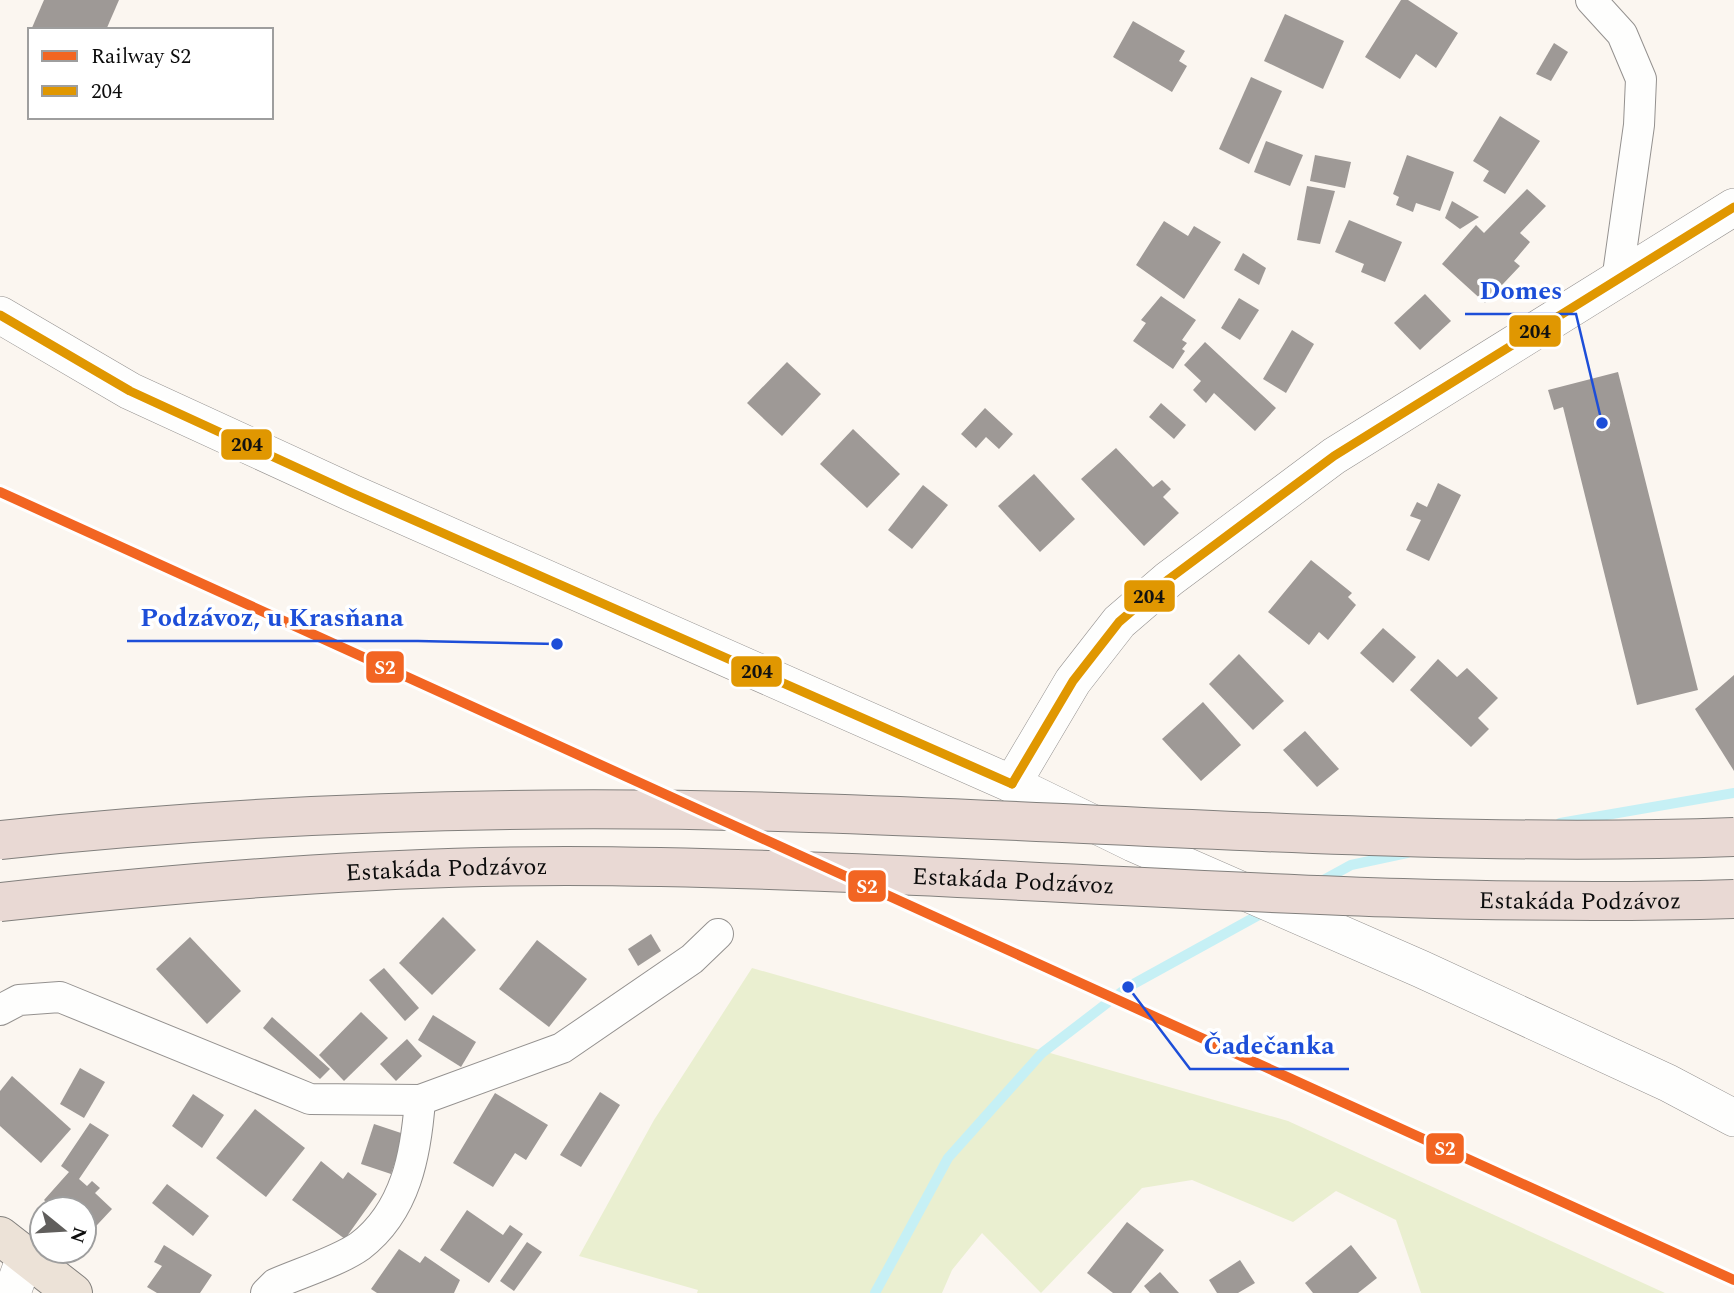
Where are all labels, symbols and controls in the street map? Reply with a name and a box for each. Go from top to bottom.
legend [28,28,273,119]
text: Railway S2 [91,41,191,73]
text: 204 [91,76,123,108]
callout: Domes [1465,267,1576,314]
text: Domes [1480,271,1562,311]
line badge: 204 [1508,314,1562,348]
text: 204 [1519,318,1551,347]
line badge: 204 [220,428,273,461]
text: 204 [231,431,263,460]
line badge: 204 [1123,579,1176,613]
text: 204 [1133,583,1165,612]
callout: Podzávoz, u Krasňana [127,594,418,641]
text: Podzávoz, u Krasňana [140,598,404,638]
line badge: S2 [365,650,405,684]
text: S2 [374,654,396,683]
line badge: 204 [730,655,783,688]
text: 204 [741,658,773,687]
street label: Estakáda Podzávoz [345,849,548,892]
street label: Estakáda Podzávoz [911,859,1115,905]
line badge: S2 [847,869,887,903]
text: S2 [856,873,878,902]
street label: Estakáda Podzávoz [1478,883,1681,920]
callout: Čadečanka [1190,1022,1349,1069]
text: Čadečanka [1203,1026,1335,1066]
line badge: S2 [1425,1132,1465,1165]
text: S2 [1434,1135,1456,1164]
north arrow [28,1195,98,1265]
text: N [62,1223,94,1247]

